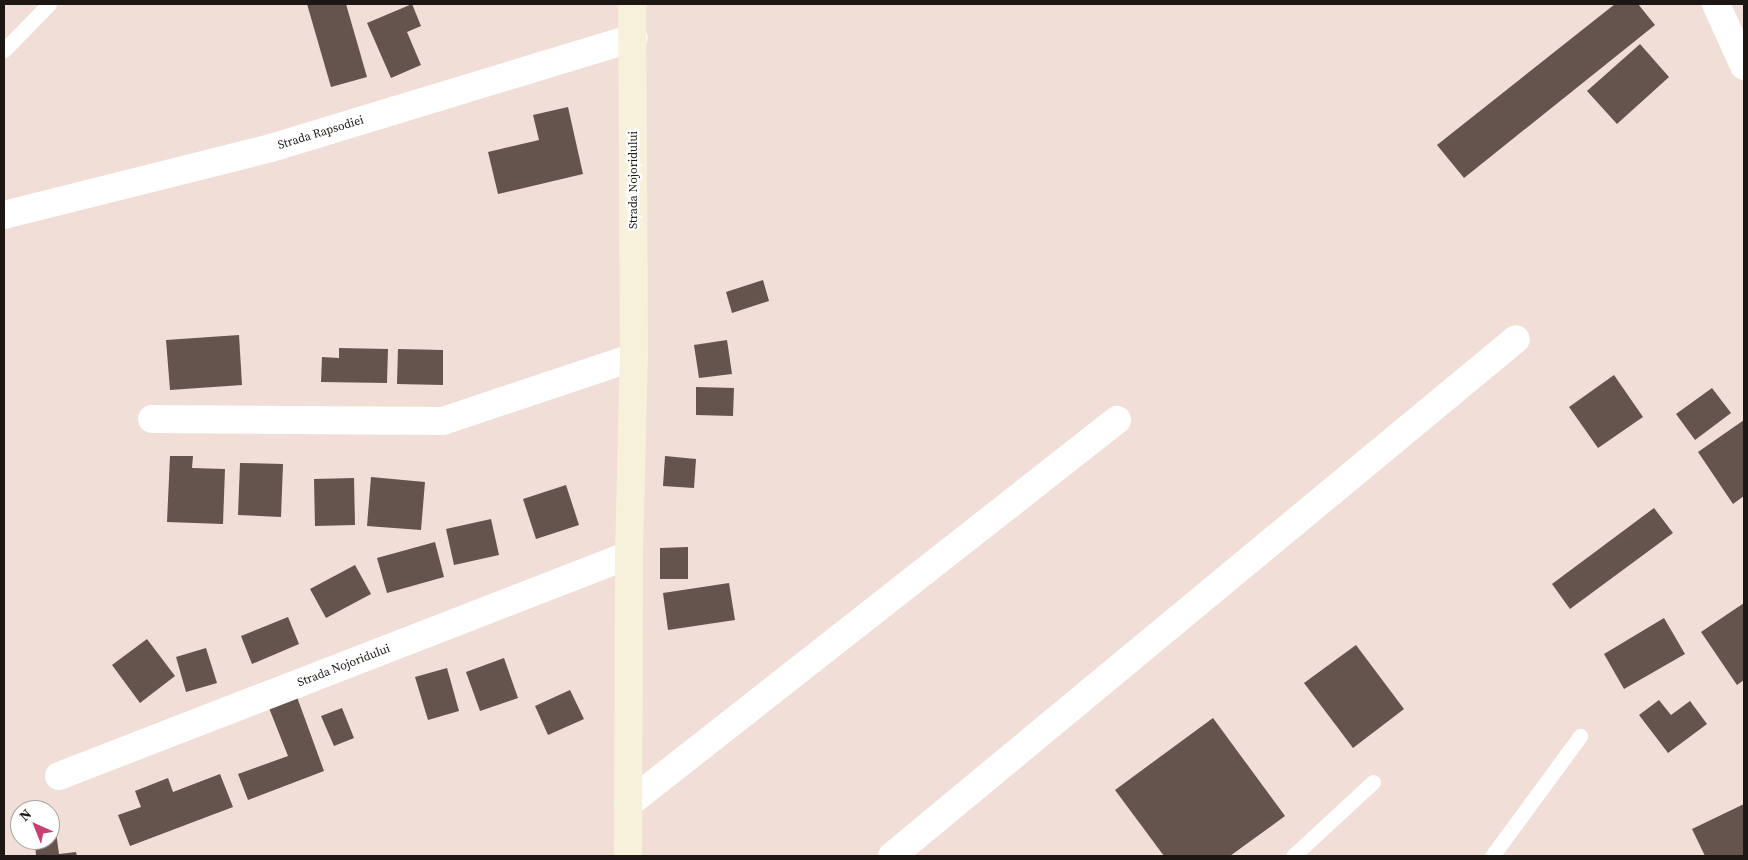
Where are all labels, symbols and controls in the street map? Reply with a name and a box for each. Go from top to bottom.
street label: Strada Rapsodiei [276,113,366,153]
street label: Strada Nojoridului [627,131,641,229]
street label: Strada Nojoridului [296,642,392,690]
north arrow [10,800,60,850]
text: N [15,804,36,826]

